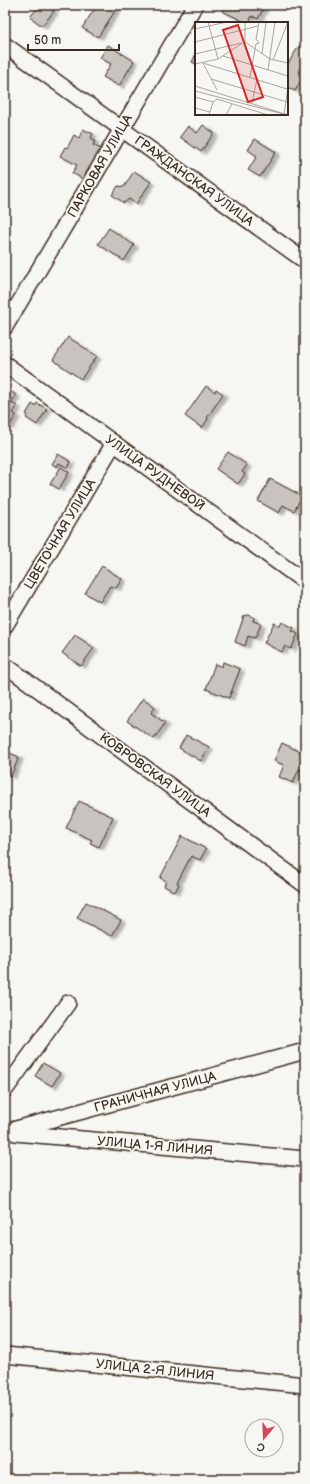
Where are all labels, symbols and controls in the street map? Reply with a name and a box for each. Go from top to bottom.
inset map [195,22,288,115]
scale bar [28,26,119,52]
text: 50 m [34,33,61,48]
street label: ПАРКОВАЯ УЛИЦА [64,112,136,220]
street label: ГРАЖДАНСКАЯ УЛИЦА [131,132,257,230]
street label: УЛИЦА РУДНЕВОЙ [102,432,208,514]
street label: ЦВЕТОЧНАЯ УЛИЦА [21,476,99,592]
street label: КОВРОВСКАЯ УЛИЦА [96,729,214,821]
street label: ГРАНИЧНАЯ УЛИЦА [92,1068,218,1116]
street label: УЛИЦА 1-Я ЛИНИЯ [96,1133,214,1159]
street label: УЛИЦА 2-Я ЛИНИЯ [95,1356,215,1384]
north arrow [244,1418,284,1458]
text: С [255,1439,267,1454]

